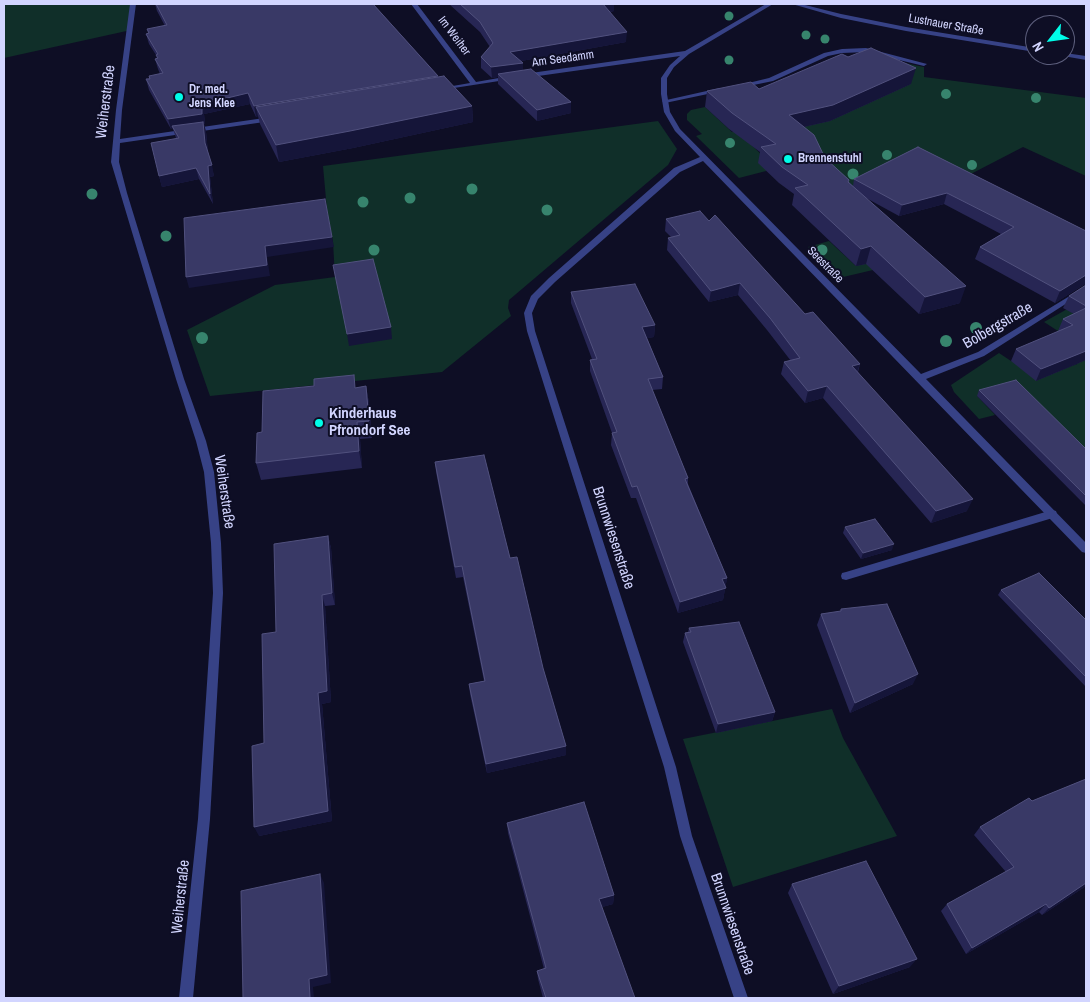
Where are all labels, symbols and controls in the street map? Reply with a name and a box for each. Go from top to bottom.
street label: Lustnauer Straße [907,11,985,39]
street label: Im Weiher [435,14,473,58]
north arrow [1025,15,1075,65]
text: N [1028,39,1048,55]
street label: Am Seedamm [531,48,595,70]
street label: Weiherstraße [93,64,119,140]
place label: Dr. med. Jens Klee [189,83,235,111]
marker: Dr. med. Jens Klee [173,91,185,103]
place label: Brennenstuhl [798,152,861,166]
marker: Brennenstuhl [782,153,794,165]
street label: Seestraße [804,244,846,286]
street label: Bolbergstraße [960,299,1036,353]
place label: Kinderhaus Pfrondorf See [329,405,410,440]
marker: Kinderhaus Pfrondorf See [313,417,325,429]
street label: Weiherstraße [210,454,238,530]
street label: Brunnwiesenstraße [588,485,638,591]
street label: Weiherstraße [168,859,194,935]
street label: Brunnwiesenstraße [706,871,758,977]

